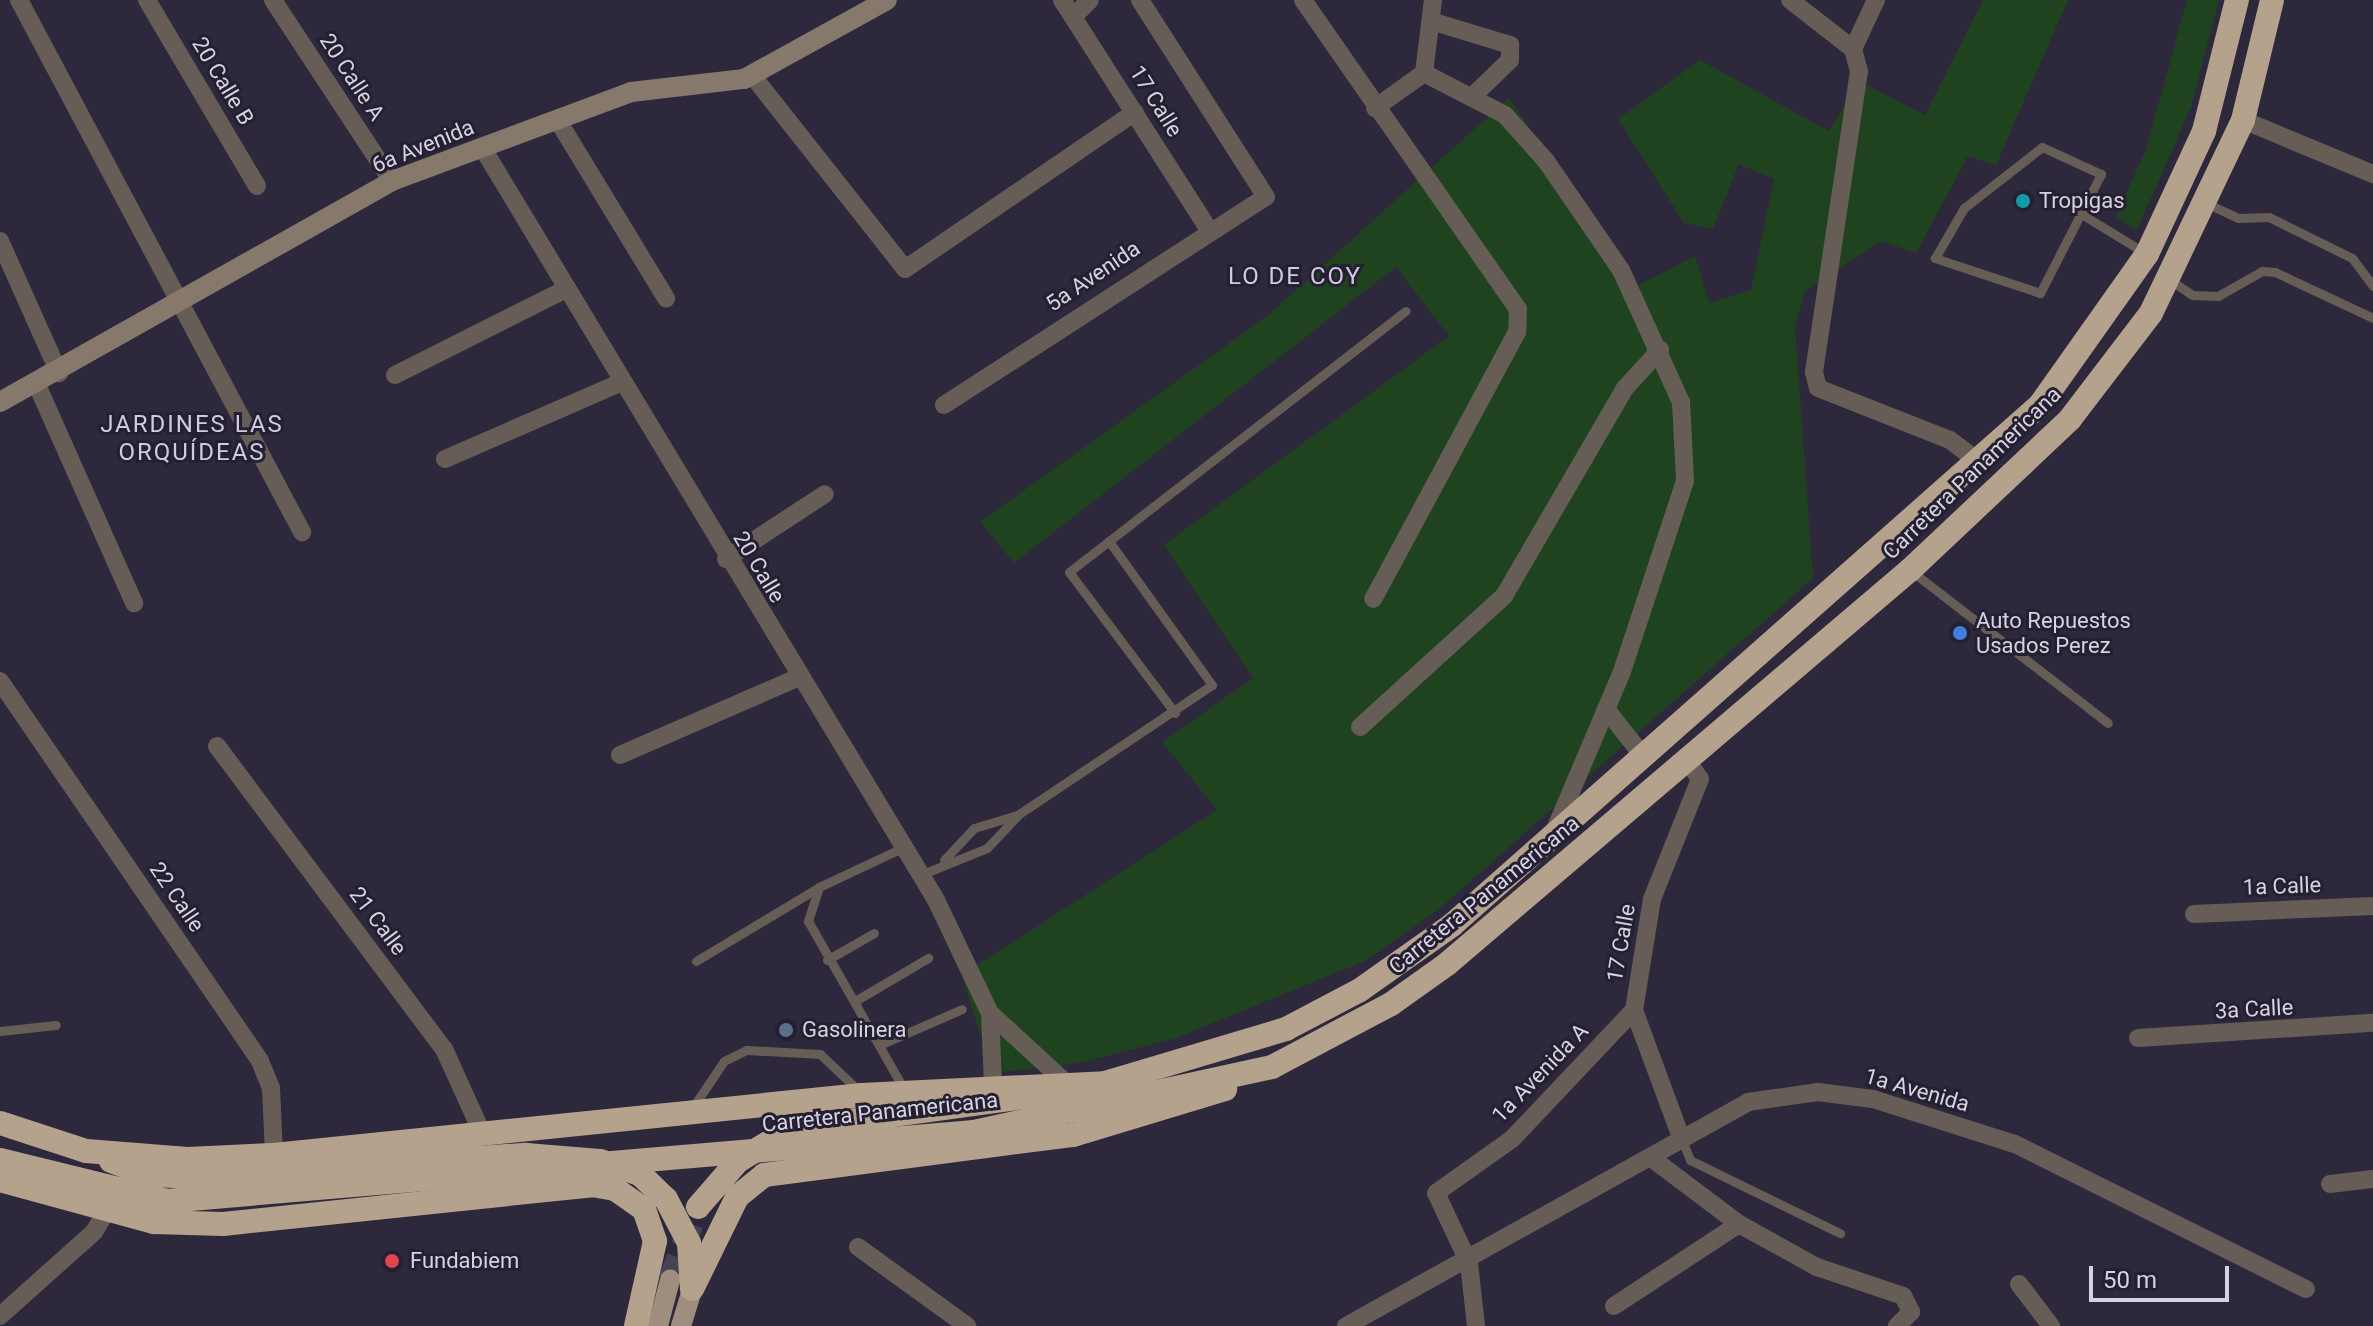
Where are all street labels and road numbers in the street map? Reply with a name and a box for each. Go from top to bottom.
street label: 20 Calle A [314,28,390,126]
street label: 20 Calle B [186,32,260,130]
street label: 17 Calle [1124,61,1188,141]
street label: 6a Avenida [368,114,478,178]
street label: 5a Avenida [1041,235,1145,317]
street label: Carretera Panamericana [1878,381,2066,565]
street label: 20 Calle [727,526,791,608]
street label: Carretera Panamericana [1384,810,1584,980]
street label: 22 Calle [144,857,210,937]
street label: 1a Calle [2242,871,2322,901]
street label: 21 Calle [344,882,412,960]
street label: 17 Calle [1601,902,1641,984]
street label: 3a Calle [2214,994,2294,1024]
street label: 1a Avenida A [1486,1018,1594,1128]
street label: 1a Avenida [1862,1062,1972,1118]
street label: Carretera Panamericana [761,1086,999,1138]

